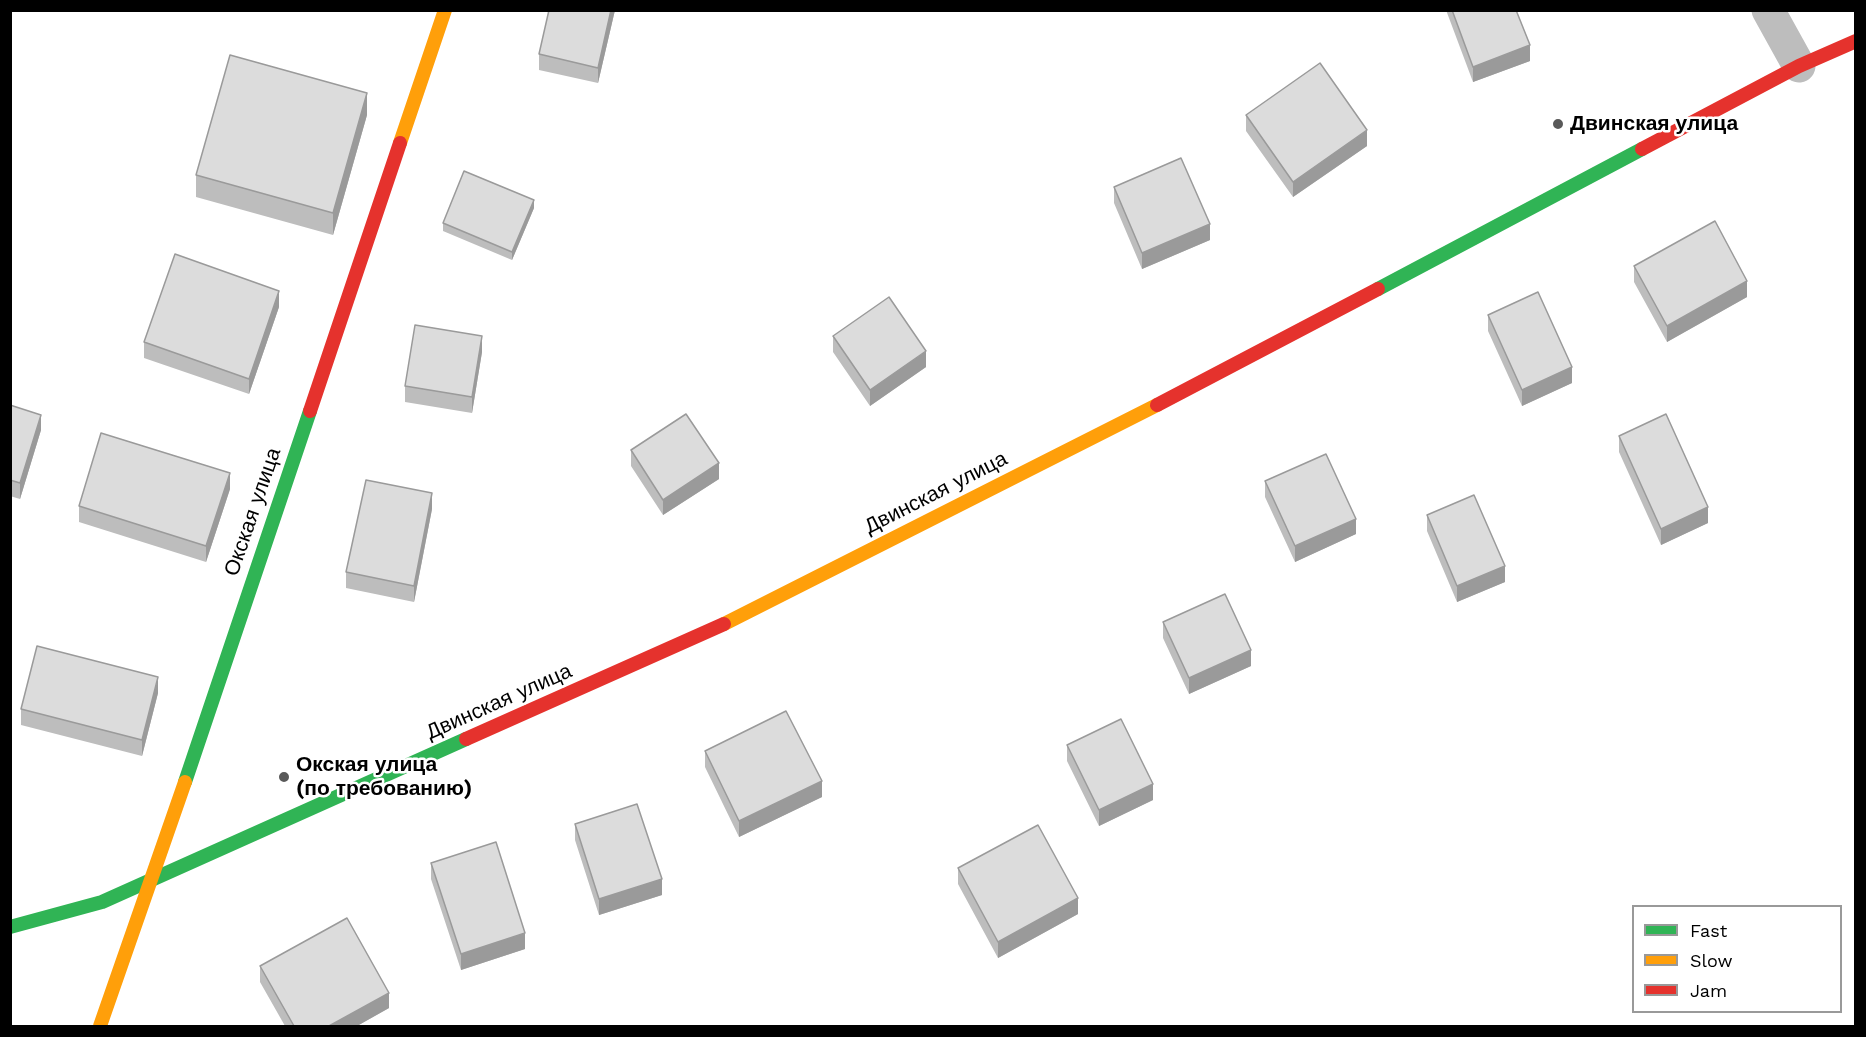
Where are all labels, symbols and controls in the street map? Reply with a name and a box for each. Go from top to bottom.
place label: Двинская улица [1570,111,1738,137]
marker: Двинская улица [1551,117,1565,131]
street label: Окская улица [219,445,287,579]
street label: Двинская улица [860,446,1012,540]
street label: Двинская улица [422,659,576,745]
place label: Окская улица (по требованию) [296,752,472,802]
marker: Окская улица (по требованию) [277,770,291,784]
legend [1632,905,1842,1013]
text: Fast [1690,920,1727,941]
text: Slow [1690,950,1733,971]
text: Jam [1690,980,1727,1001]

